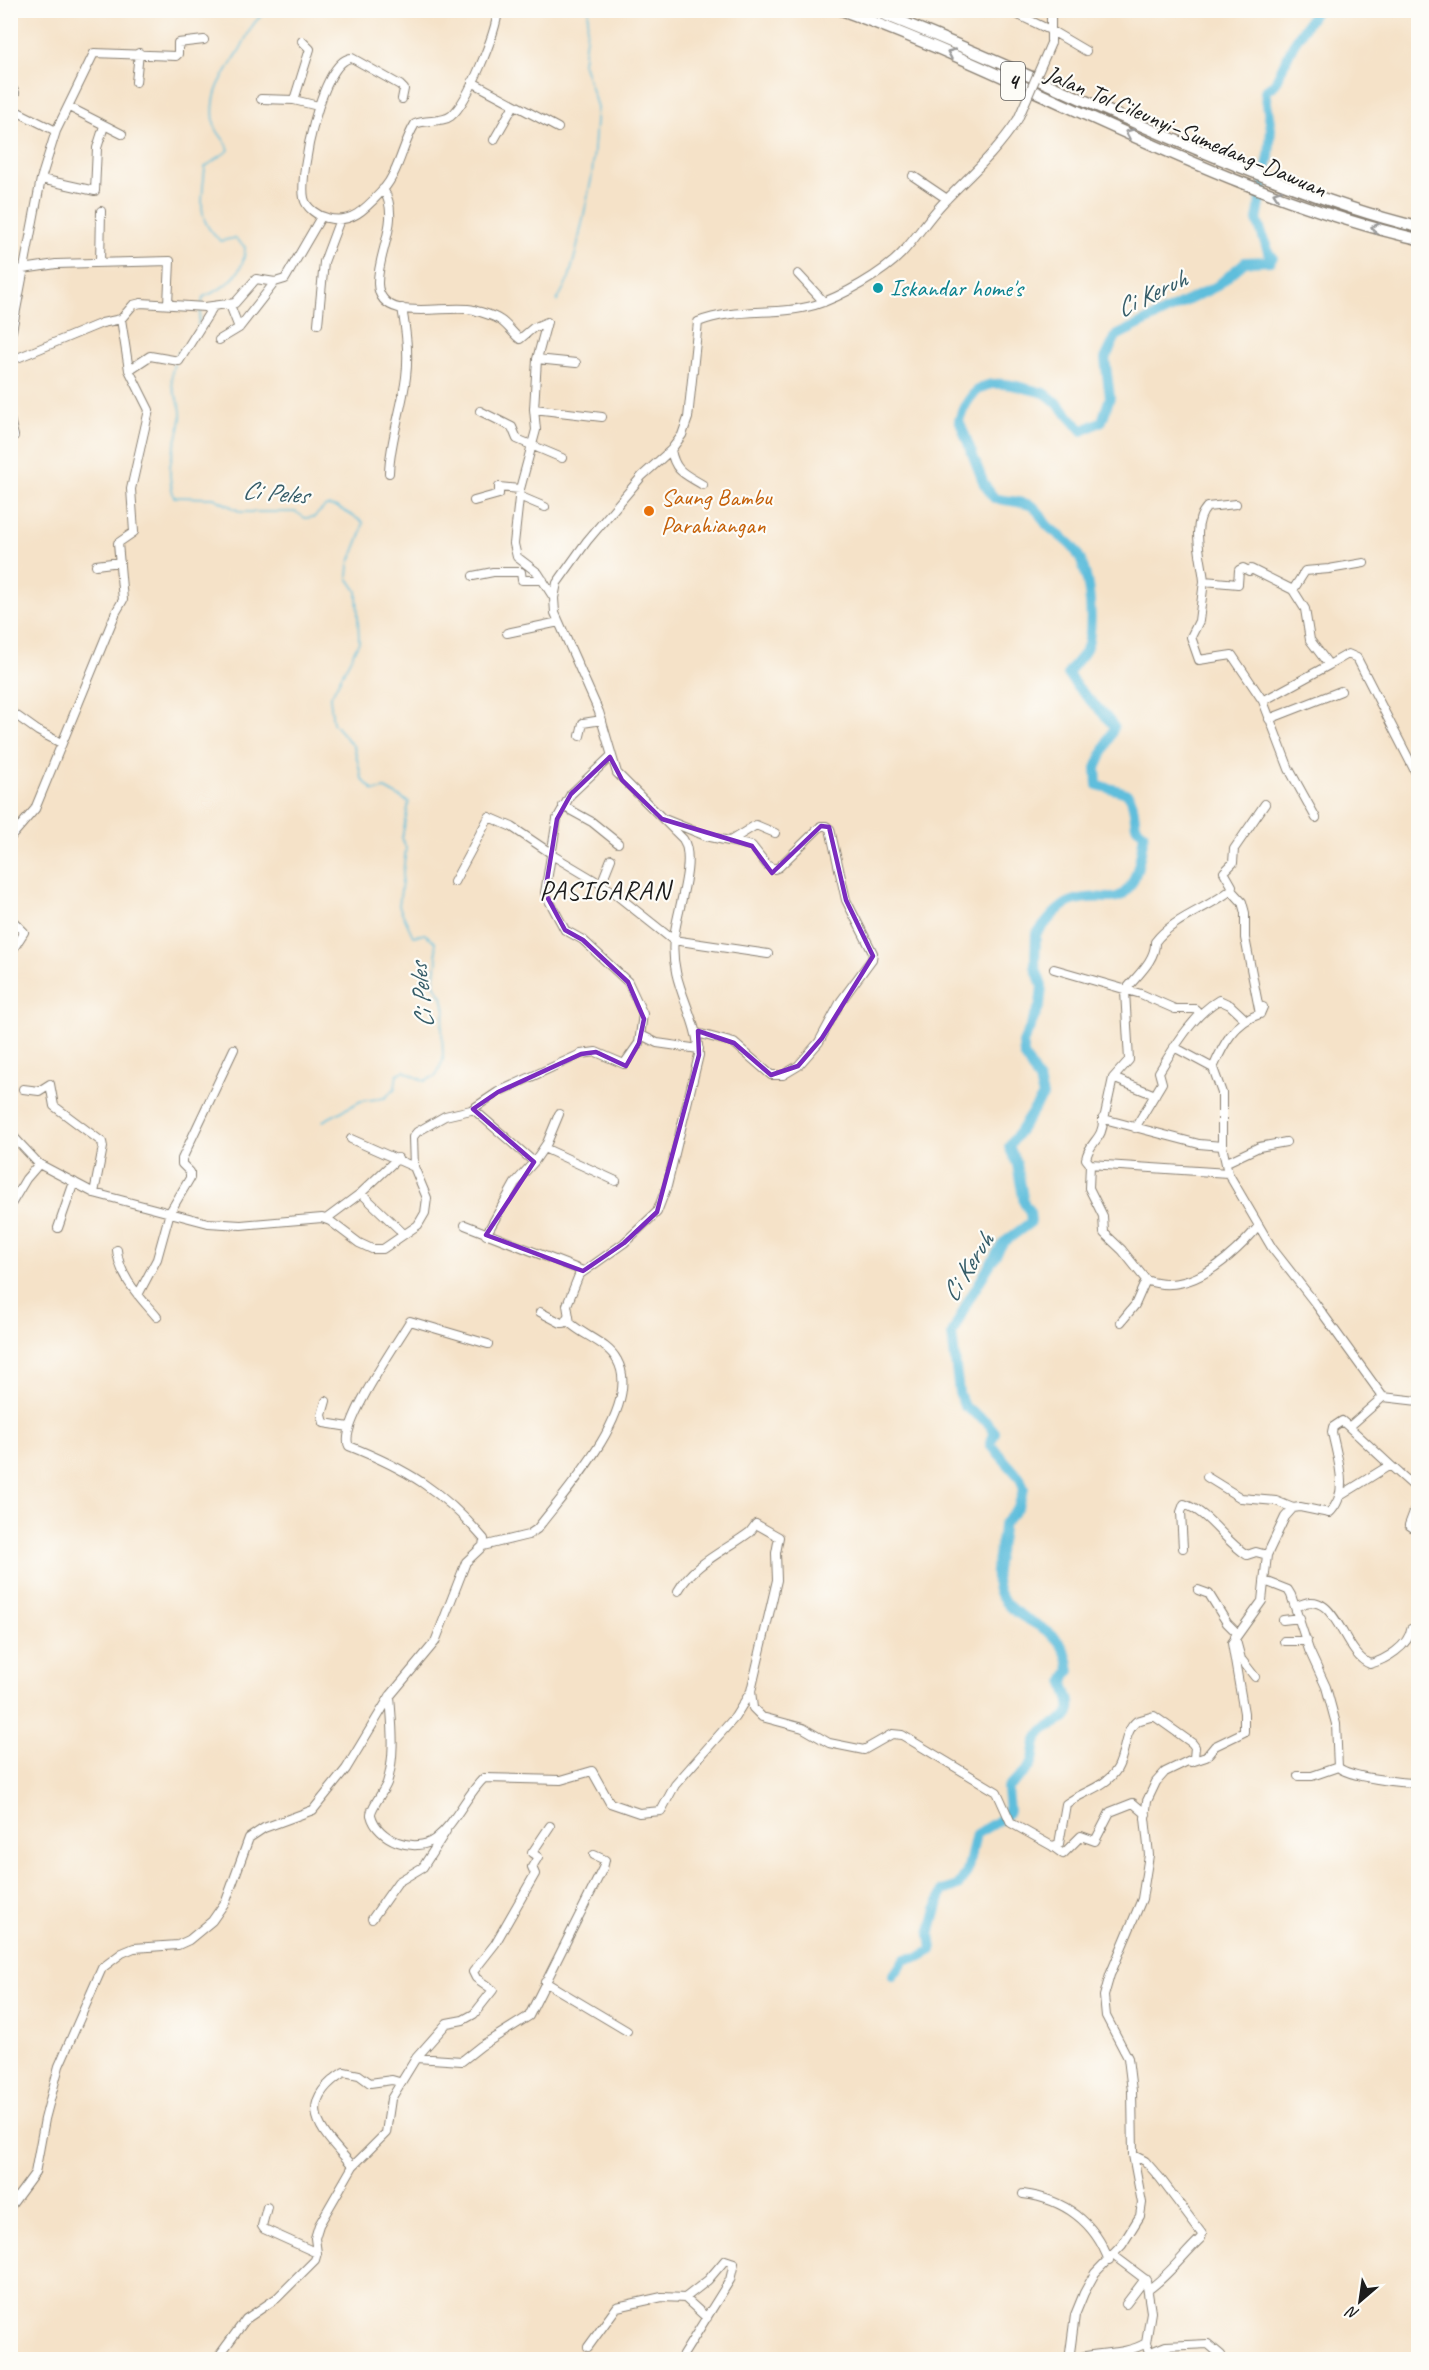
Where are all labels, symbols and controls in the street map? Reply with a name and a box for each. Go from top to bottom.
one-way arrow [947,48,958,60]
street label: Jalan Tol Cileunyi–Sumedang–Dawuan [1040,58,1331,204]
road number: 4 [1001,62,1025,100]
one-way arrow [1124,128,1135,140]
one-way arrow [1272,188,1283,201]
one-way arrow [1370,223,1380,235]
water label: Ci Keruh [1110,261,1194,325]
place label: Iskandar home's [890,273,1026,303]
marker: Iskandar home's [871,281,885,295]
water label: Ci Peles [241,473,313,512]
place label: Saung Bambu Parahiangan [661,482,774,540]
marker: Saung Bambu Parahiangan [642,504,656,518]
district label: PASIGARAN [539,873,673,907]
water label: Ci Peles [401,958,441,1030]
water label: Ci Keruh [934,1225,1002,1308]
north arrow [1330,2271,1390,2331]
text: N [1341,2301,1362,2324]

